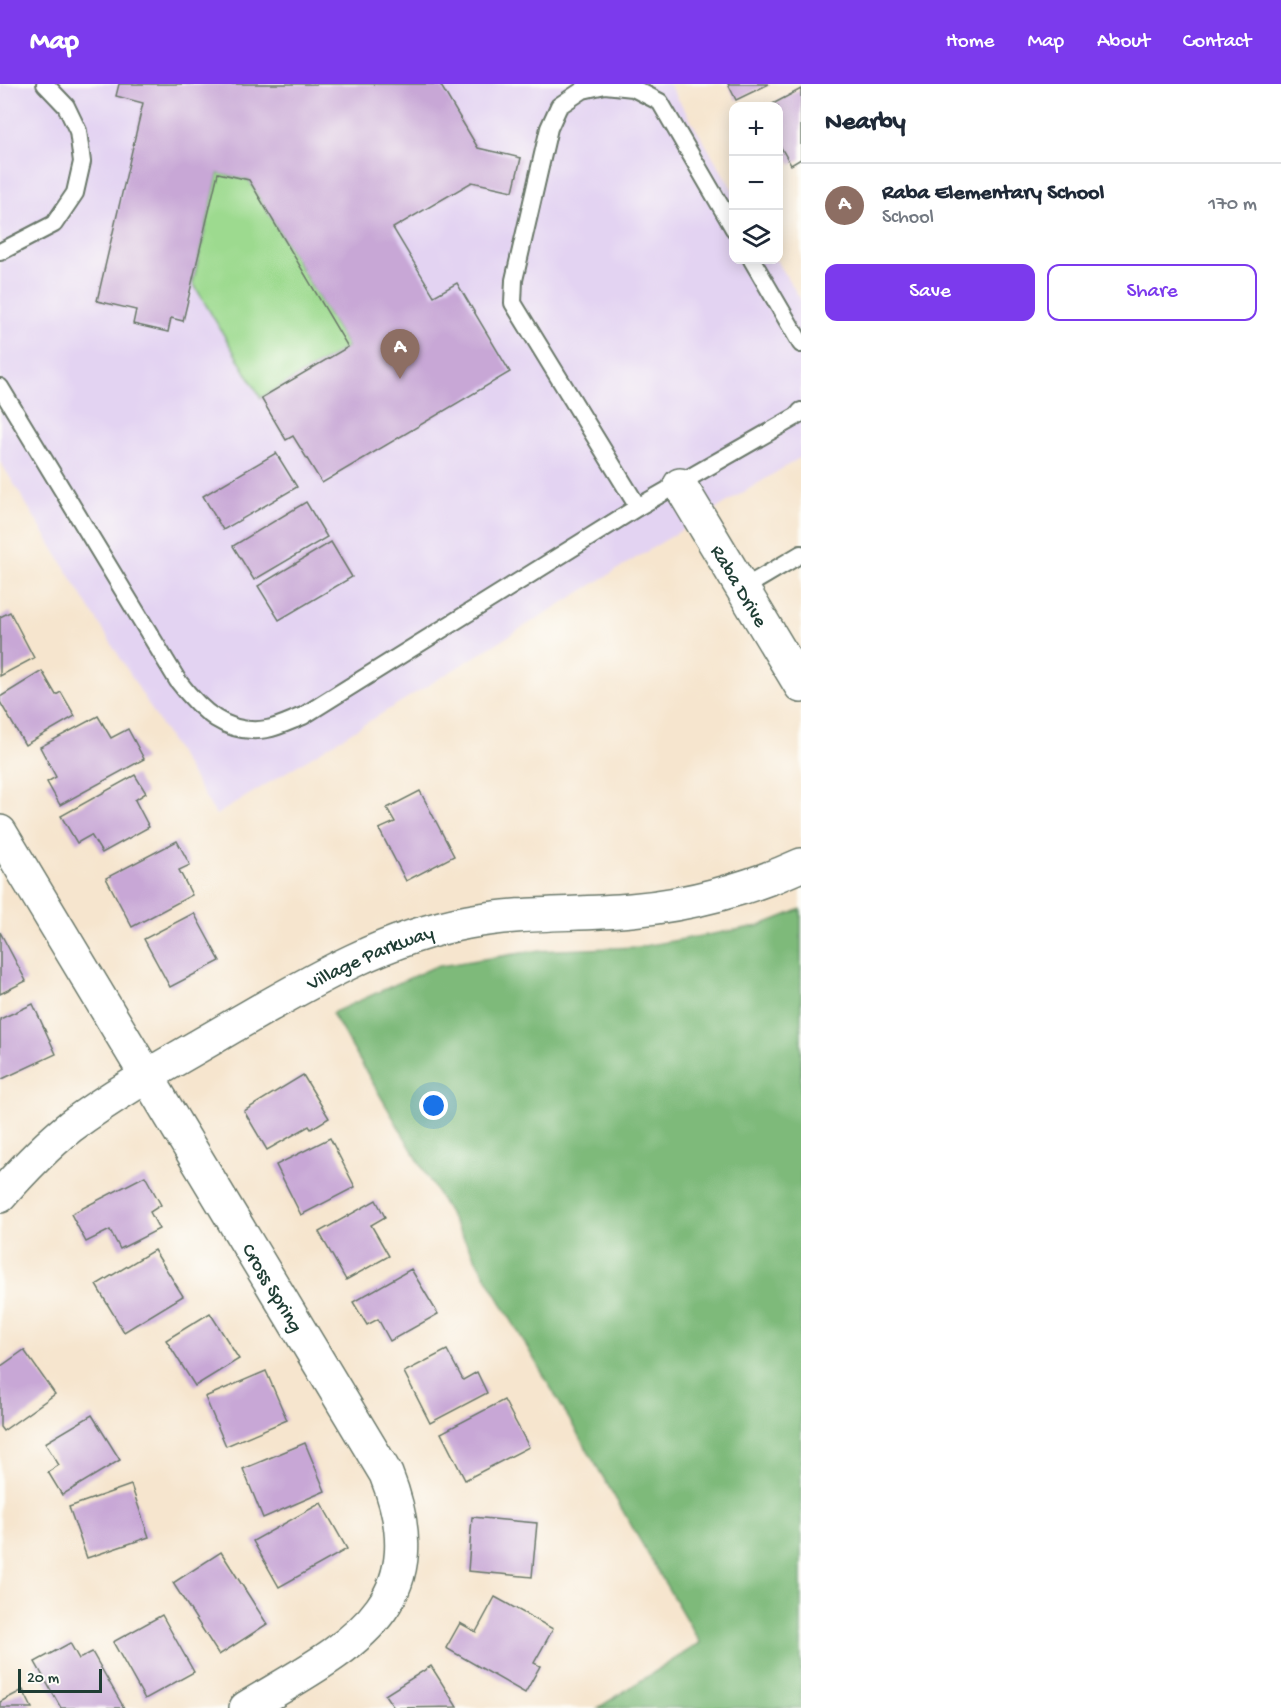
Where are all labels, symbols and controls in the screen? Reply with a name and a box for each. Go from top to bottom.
text: Map [30,26,79,59]
text: Home [946,30,994,55]
text: Map [1027,30,1064,55]
text: About [1097,30,1150,55]
text: Contact [1183,30,1251,55]
map controls [729,102,783,264]
button: + [729,102,783,156]
text: Nearby [825,108,906,139]
button: − [729,156,783,210]
text: Raba Elementary School [882,181,1104,207]
text: A [839,194,850,217]
text: 170 m [1208,194,1257,217]
text: School [882,207,934,230]
button: layers [729,210,783,264]
button: Save [825,264,1035,321]
button: Share [1047,264,1257,321]
pin: A [380,330,420,379]
street label: Raba Drive [704,542,771,633]
street label: Village Parkway [303,923,437,998]
your location [419,1091,448,1120]
street label: Cross Spring [235,1240,306,1337]
scale bar [18,1666,102,1694]
text: 20 m [27,1670,59,1689]

